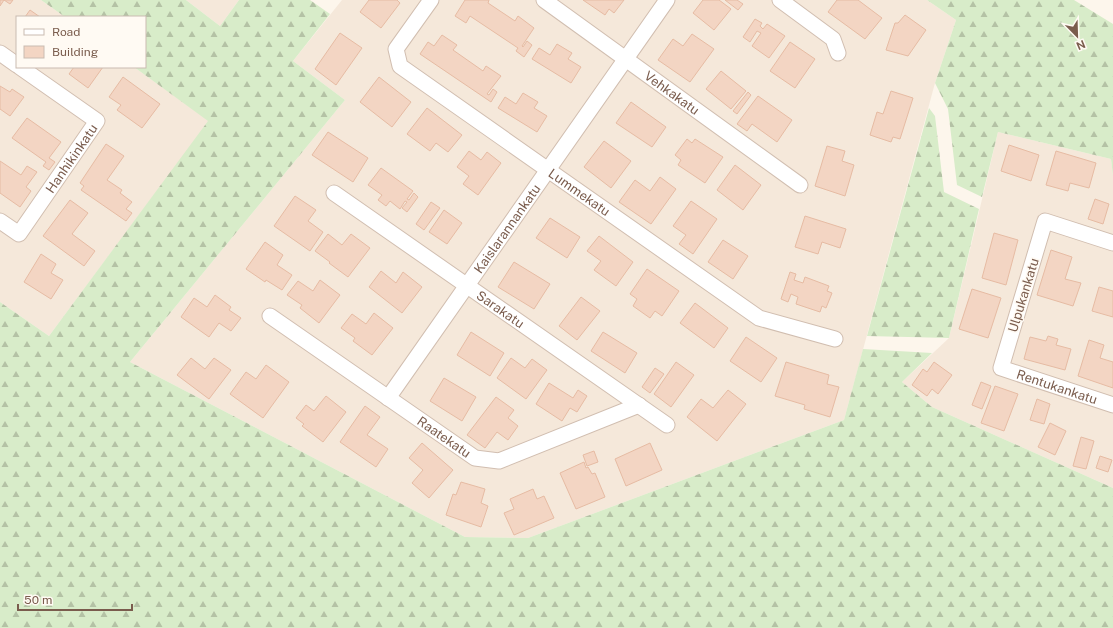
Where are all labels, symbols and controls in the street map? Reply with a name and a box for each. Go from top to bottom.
legend [16,16,146,68]
north arrow [1057,16,1097,56]
text: Road [52,25,80,39]
text: N [1075,38,1087,52]
text: Building [52,45,98,59]
street label: Vehkakatu [641,68,702,118]
street label: Hanhikinkatu [43,121,101,196]
street label: Lummekatu [546,166,613,219]
street label: Kaislarannankatu [471,181,544,276]
street label: Ulpukankatu [1005,256,1042,334]
street label: Sarakatu [474,288,527,331]
street label: Rentukankatu [1015,367,1099,407]
street label: Raatekatu [414,413,474,461]
scale bar [18,586,132,612]
text: 50 m [24,593,52,607]

